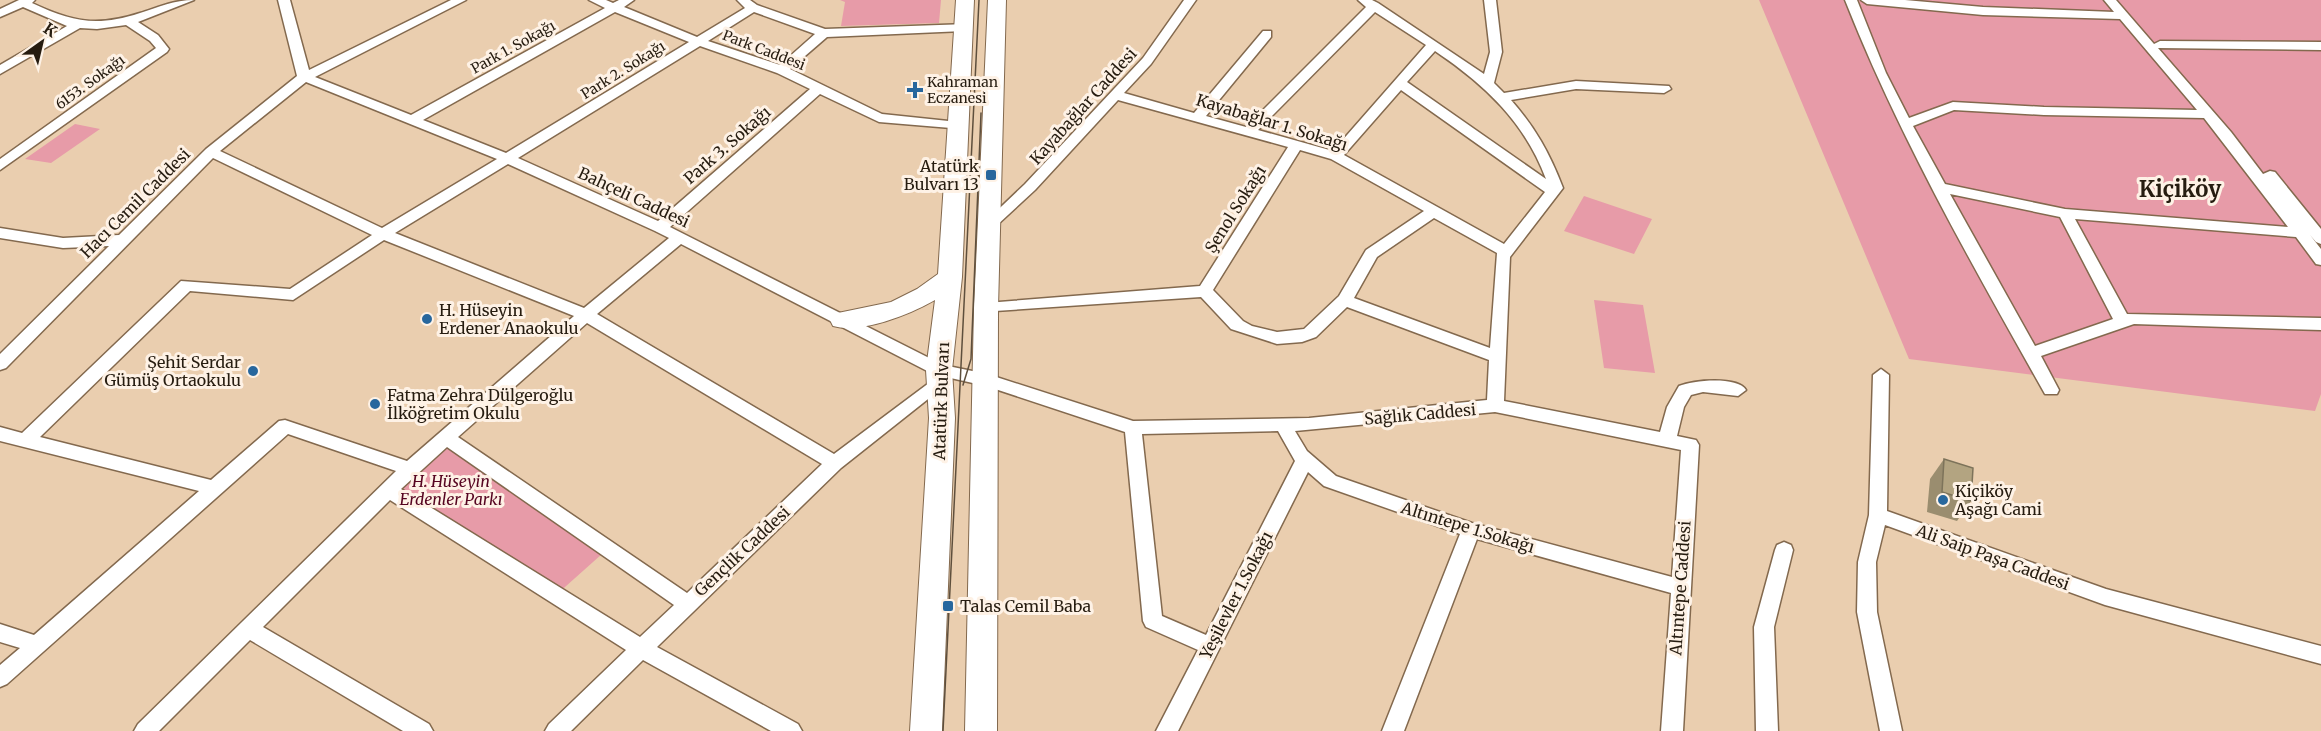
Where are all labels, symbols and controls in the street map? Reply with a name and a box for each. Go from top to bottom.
north arrow [12,12,72,72]
street label: Park 1. Sokağı [468,16,559,78]
text: K [40,18,61,41]
street label: Park Caddesi [720,26,808,74]
street label: Park 2. Sokağı [578,37,669,103]
street label: Kayabağlar Caddesi [1025,44,1141,168]
street label: 6153. Sokağı [52,51,129,113]
place label: Kahraman Eczanesi [927,73,998,107]
marker: Kahraman Eczanesi [908,83,922,97]
street label: Kayabağlar 1. Sokağı [1194,89,1350,155]
street label: Park 3. Sokağı [680,102,774,188]
street label: Hacı Cemil Caddesi [76,144,194,262]
place label: Atatürk Bulvarı 13 [904,156,980,194]
street label: Bahçeli Caddesi [575,162,693,232]
street label: Şenol Sokağı [1200,162,1270,256]
marker: Atatürk Bulvarı 13 [984,168,998,182]
district label: Kiçiköy [2139,175,2222,203]
place label: H. Hüseyin Erdener Anaokulu [439,300,579,338]
marker: H. Hüseyin Erdener Anaokulu [420,312,434,326]
street label: Atatürk Bulvarı [929,342,953,461]
place label: Şehit Serdar Gümüş Ortaokulu [104,352,241,390]
marker: Şehit Serdar Gümüş Ortaokulu [246,364,260,378]
place label: Fatma Zehra Dülgeroğlu İlköğretim Okulu [387,385,573,423]
marker: Fatma Zehra Dülgeroğlu İlköğretim Okulu [368,397,382,411]
street label: Sağlık Caddesi [1363,399,1477,429]
park label: H. Hüseyin Erdenler Parkı [399,471,503,509]
place label: Kiçiköy Aşağı Cami [1954,481,2042,519]
marker: Kiçiköy Aşağı Cami [1936,493,1950,507]
street label: Altıntepe 1.Sokağı [1398,497,1537,557]
street label: Gençlik Caddesi [690,502,794,600]
street label: Altıntepe Caddesi [1665,520,1695,657]
street label: Ali Saip Paşa Caddesi [1913,520,2072,594]
street label: Yeşilevler 1.Sokağı [1195,528,1277,663]
place label: Talas Cemil Baba [960,596,1092,616]
marker: Talas Cemil Baba [941,599,955,613]

